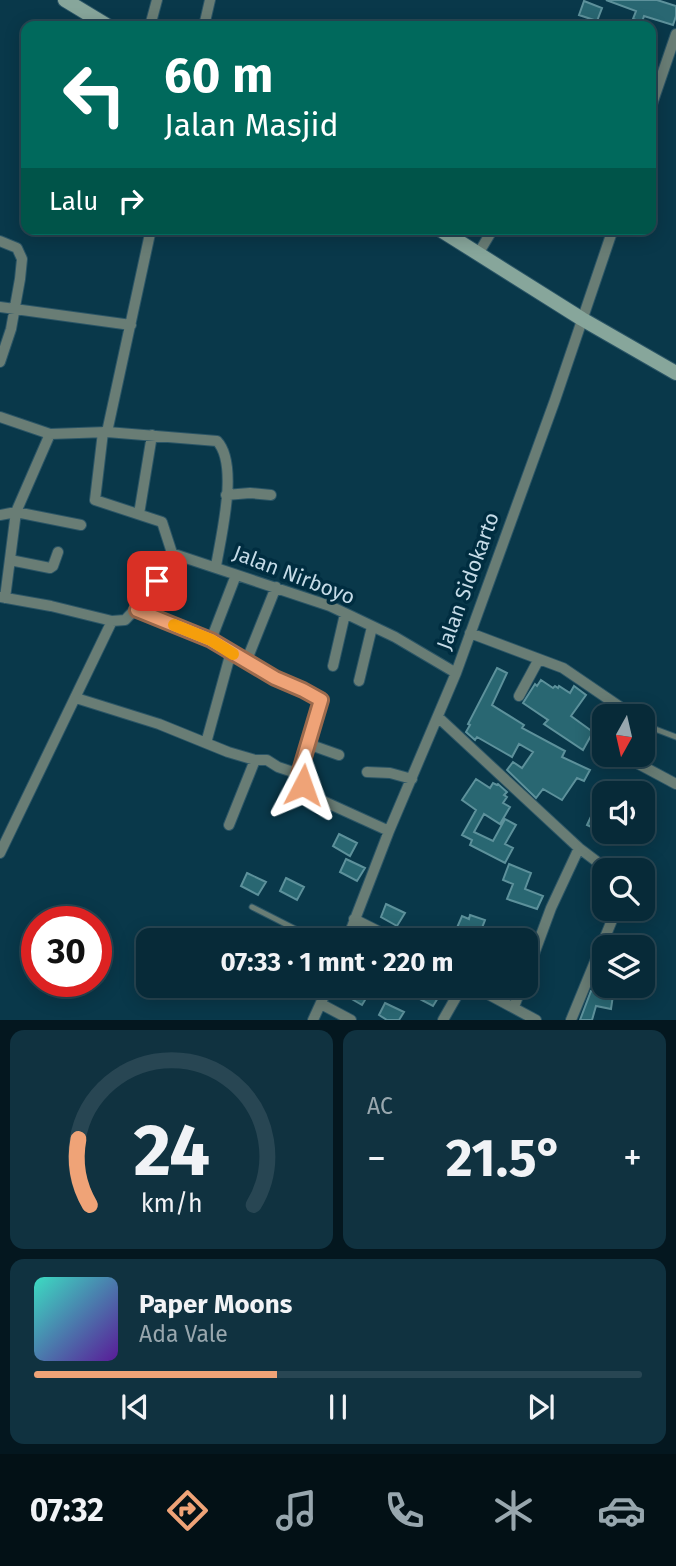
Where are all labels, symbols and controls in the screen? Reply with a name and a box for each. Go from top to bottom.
text: 60 m [164,46,273,105]
icon: left [49,49,140,140]
text: Jalan Masjid [164,106,339,144]
icon: right [112,182,150,220]
text: Lalu [49,186,98,217]
street label: Jalan Sidokarto [431,509,505,653]
street label: Jalan Nirboyo [229,540,359,610]
pin [127,551,187,611]
icon: arrive [138,562,176,600]
north arrow [592,704,654,766]
map controls [592,704,655,998]
position arrow [266,748,340,822]
button: sound [592,781,655,844]
button: search [592,858,655,921]
speed limit sign: 30 [21,906,112,997]
button: layers [592,935,655,998]
text: 07:33 · 1 mnt · 220 m [220,947,454,978]
text: AC [367,1092,393,1120]
text: 24 [133,1108,210,1195]
text: 21.5° [446,1127,563,1190]
text: − [367,1135,386,1181]
text: + [623,1135,642,1181]
text: km/h [141,1189,202,1219]
text: Paper Moons [139,1289,292,1320]
text: Ada Vale [139,1320,228,1348]
icon: previous [116,1388,154,1426]
icon: pause [319,1388,357,1426]
icon: next [522,1388,560,1426]
icon: directions [163,1486,212,1535]
icon: music [272,1486,321,1535]
icon: phone [380,1486,429,1535]
icon: climate [489,1486,538,1535]
icon: car [597,1486,646,1535]
text: 07:32 [30,1491,104,1529]

